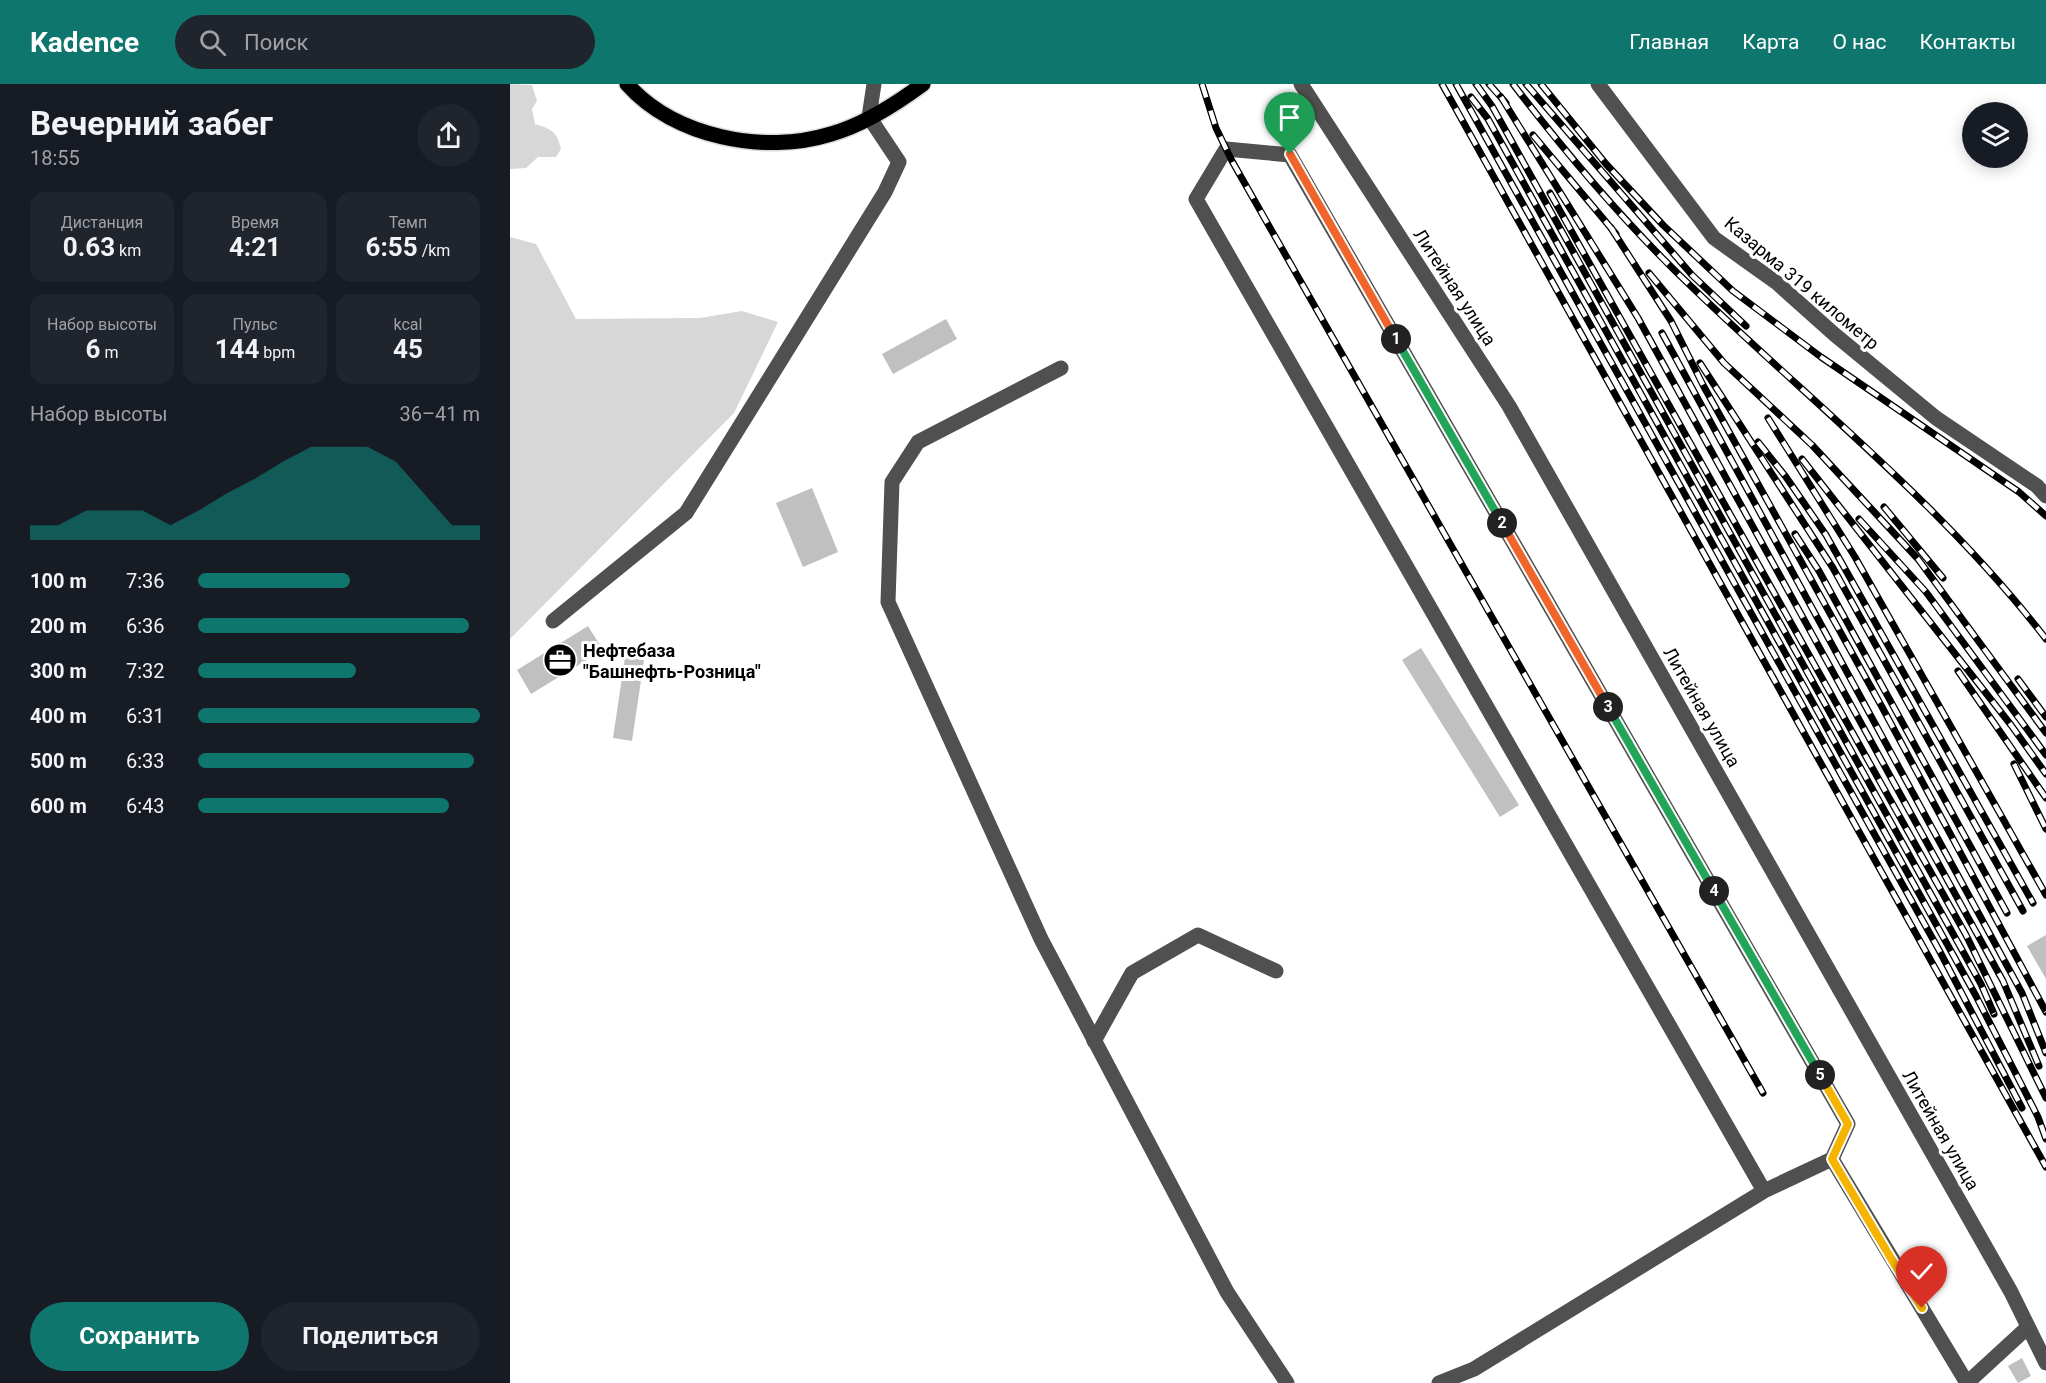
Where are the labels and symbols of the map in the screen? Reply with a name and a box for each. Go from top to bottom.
pin [1264,92,1315,154]
street label: Казарма 319 километр [1720,212,1884,354]
street label: Литейная улица [1409,225,1501,349]
pin: 1 [1381,324,1411,354]
pin: 2 [1487,508,1517,538]
place label: Нефтебаза "Башнефть-Розница" [583,640,761,682]
office icon: Нефтебаза "Башнефть-Розница" [542,642,578,678]
street label: Литейная улица [1659,643,1745,771]
pin: 3 [1593,692,1623,722]
pin: 4 [1699,876,1729,906]
pin: 5 [1805,1060,1835,1090]
street label: Литейная улица [1898,1066,1984,1194]
pin [1896,1246,1947,1308]

